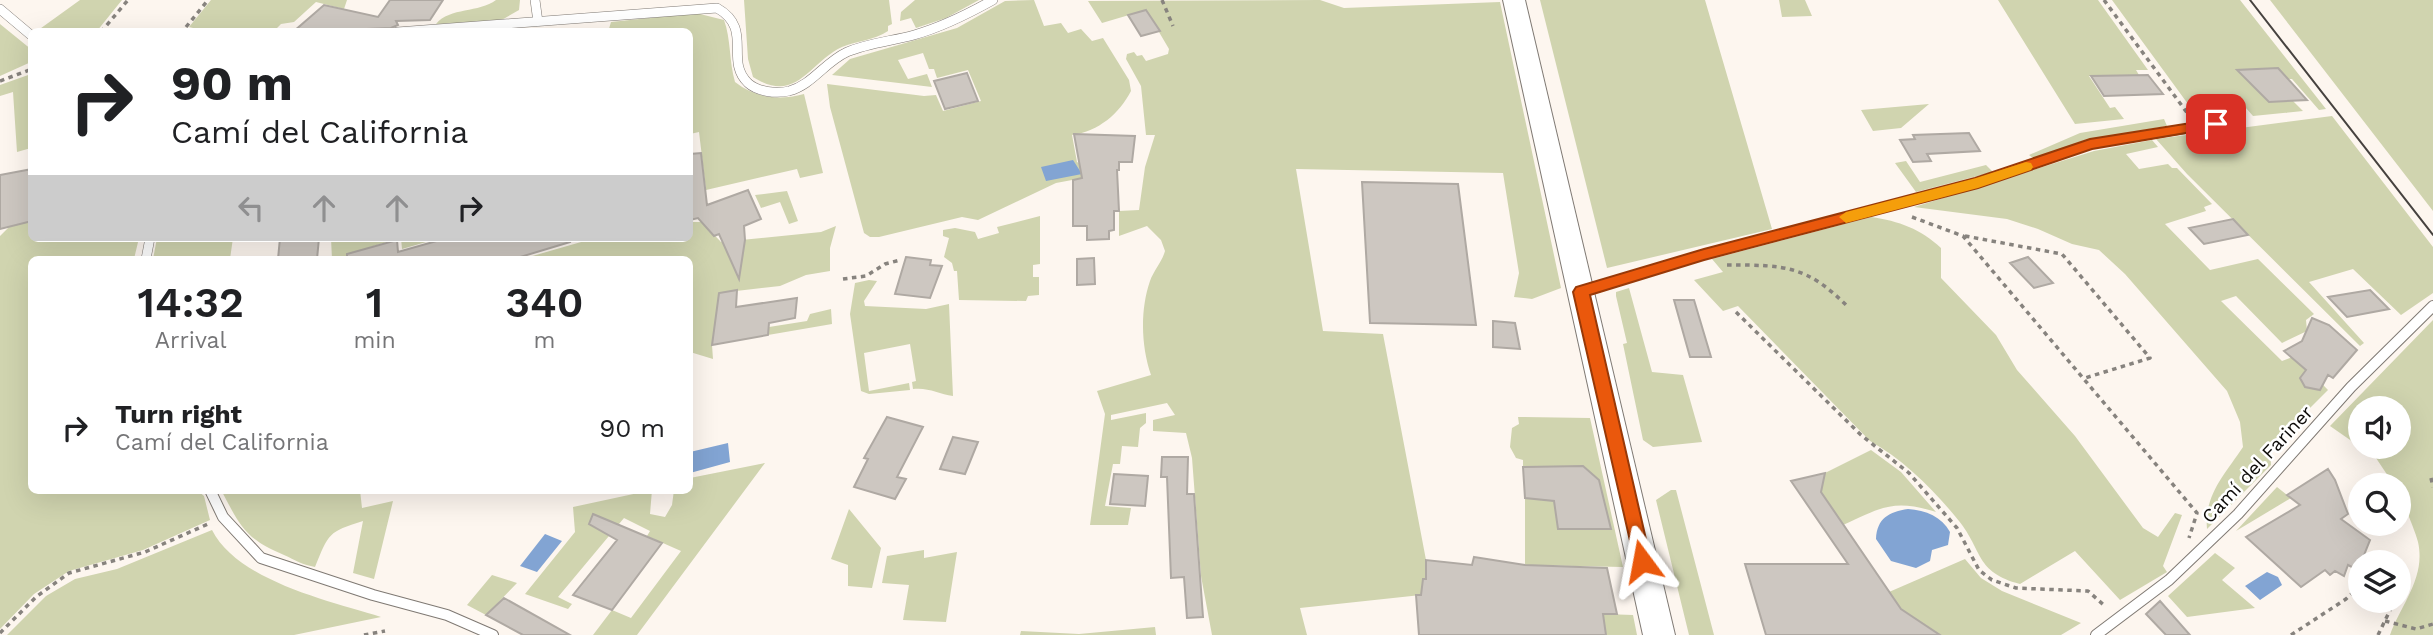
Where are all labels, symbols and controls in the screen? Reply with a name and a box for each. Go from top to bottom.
text: 90 m [171,54,293,112]
icon: right [56,56,147,147]
pin [2186,94,2246,154]
icon: arrive [2197,105,2235,143]
text: Camí del California [171,113,468,151]
icon: left [232,189,270,227]
icon: ahead [305,189,343,227]
icon: ahead [378,189,416,227]
icon: right [451,189,489,227]
text: 14:32 [138,278,244,327]
text: 1 [366,278,383,327]
text: 340 [505,278,583,327]
text: Arrival [155,327,227,354]
text: min [353,327,396,354]
text: m [533,327,555,354]
map controls [2348,396,2411,613]
button: sound [2348,396,2411,459]
text: Turn right [115,399,242,429]
street label: Camí del Fariner [2197,401,2318,528]
icon: right [56,409,94,447]
text: 90 m [599,413,665,443]
text: Camí del California [115,429,329,456]
button: search [2348,473,2411,536]
position arrow [1605,524,1679,598]
button: layers [2348,550,2411,613]

